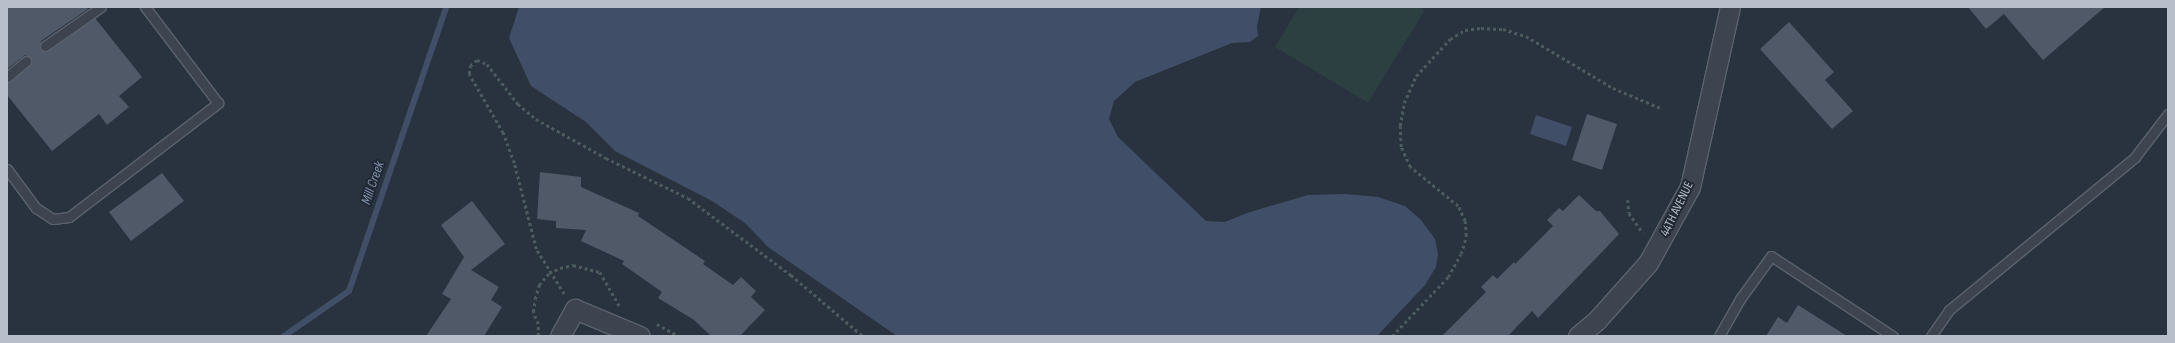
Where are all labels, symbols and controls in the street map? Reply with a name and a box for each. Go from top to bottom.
water label: Mill Creek [358,159,388,207]
street label: 44TH AVENUE [1657,179,1697,239]

